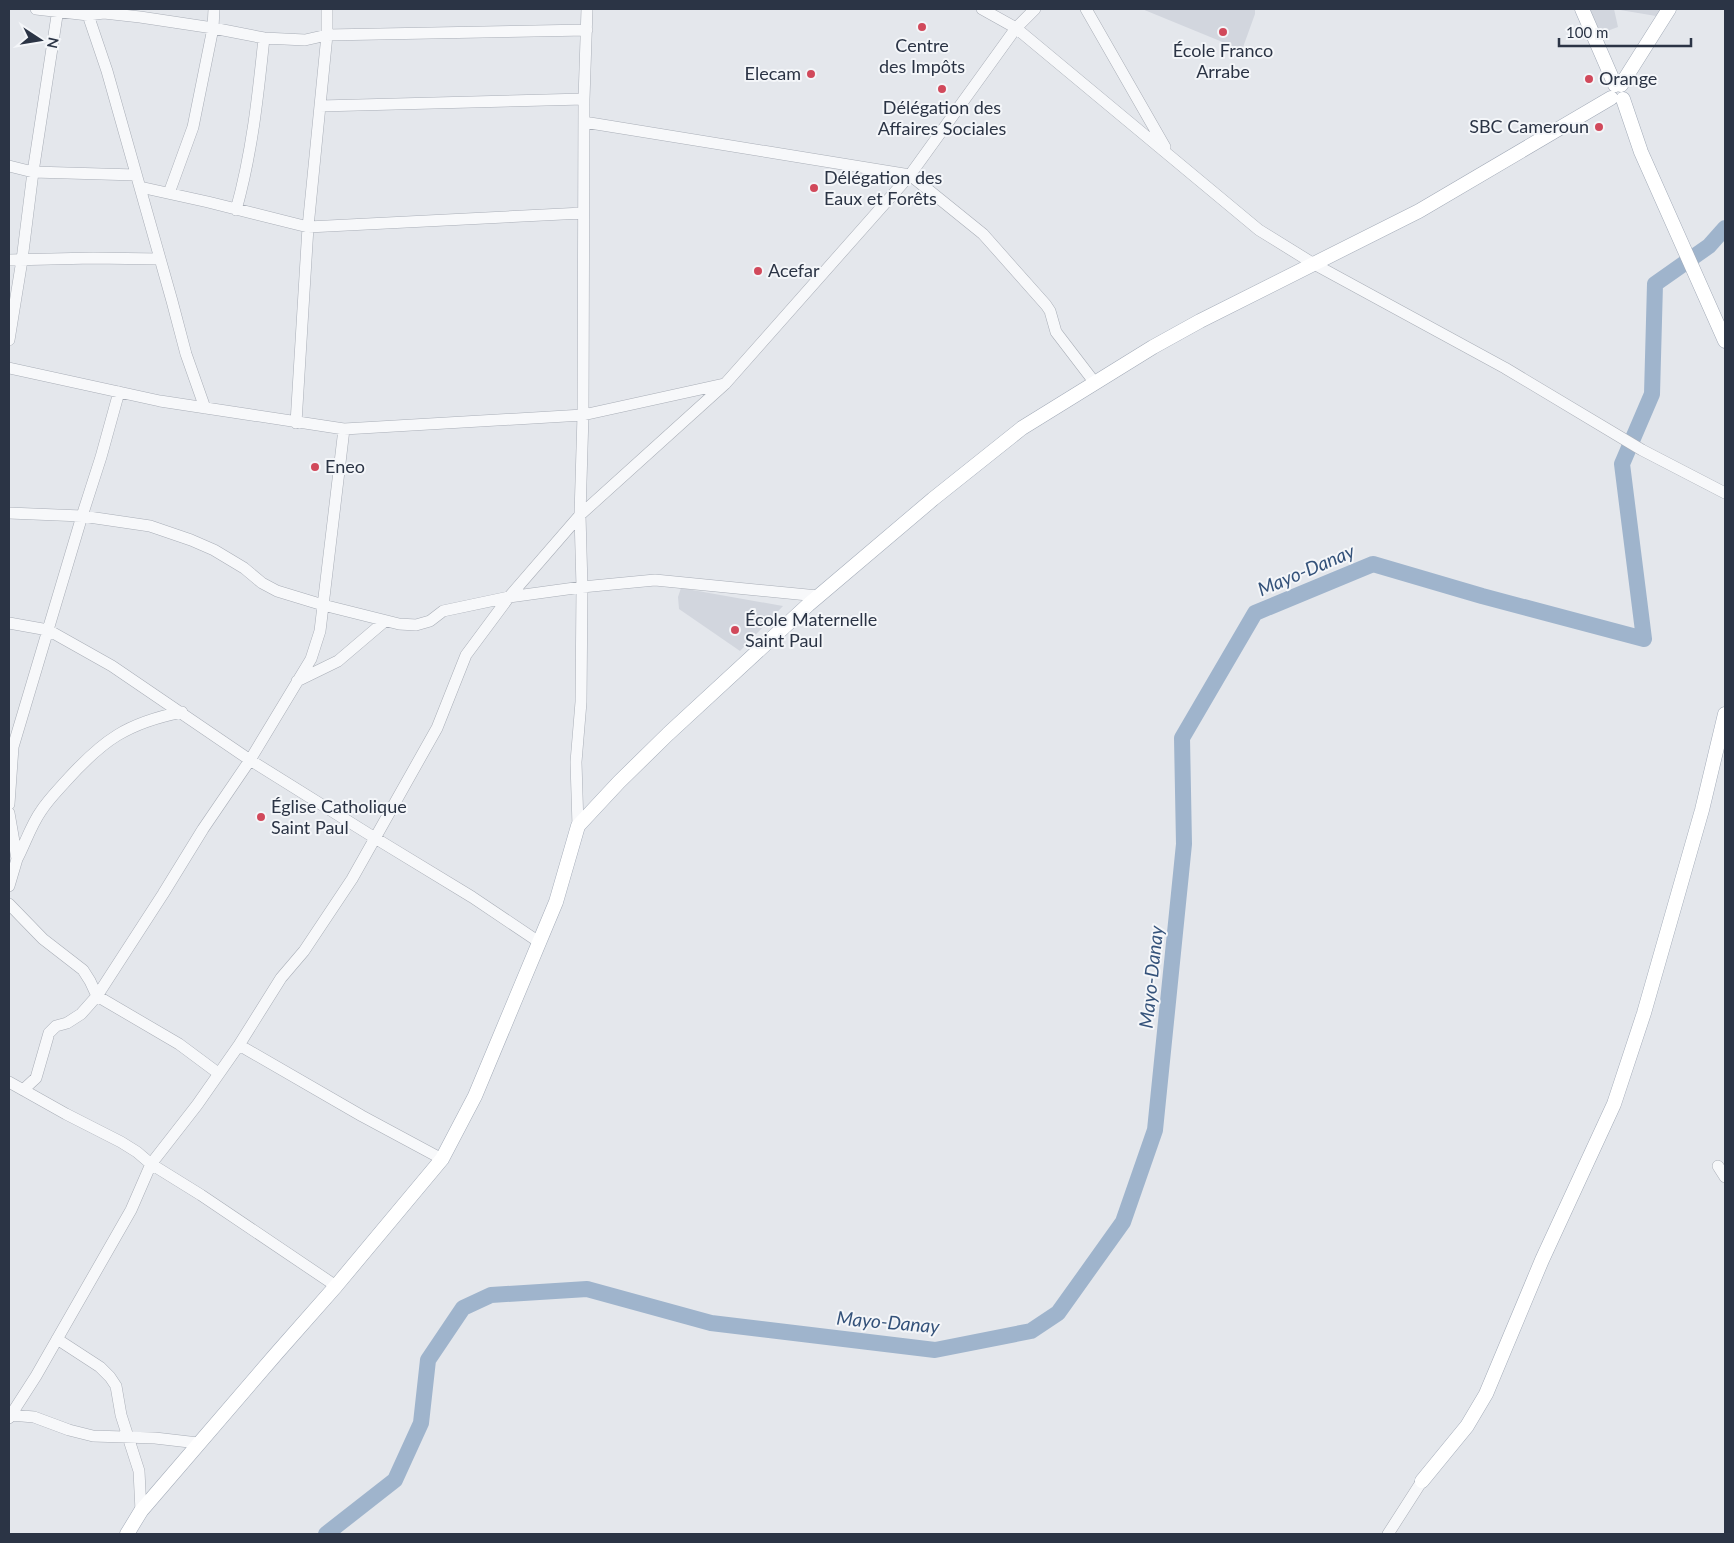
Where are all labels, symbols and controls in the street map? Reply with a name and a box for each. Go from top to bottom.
north arrow [15,15,65,65]
scale bar [1559,15,1692,47]
marker: Centre des Impôts [916,21,928,33]
text: 100 m [1566,23,1608,41]
marker: École Franco Arrabe [1217,26,1229,38]
place label: Centre des Impôts [879,34,965,77]
text: N [44,36,63,50]
place label: École Franco Arrabe [1173,39,1273,82]
place label: Elecam [745,62,801,84]
place label: Orange [1599,67,1657,89]
marker: Elecam [805,68,817,80]
marker: Orange [1583,73,1595,85]
marker: Délégation des Affaires Sociales [936,83,948,95]
place label: Délégation des Affaires Sociales [878,96,1006,139]
place label: SBC Cameroun [1469,115,1589,137]
marker: SBC Cameroun [1593,121,1605,133]
place label: Délégation des Eaux et Forêts [824,166,943,209]
marker: Délégation des Eaux et Forêts [808,182,820,194]
place label: Acefar [768,259,820,281]
marker: Acefar [752,265,764,277]
place label: Eneo [325,455,365,477]
marker: Eneo [309,461,321,473]
water label: Mayo-Danay [1254,538,1359,600]
place label: École Maternelle Saint Paul [745,608,877,651]
marker: École Maternelle Saint Paul [729,624,741,636]
place label: Église Catholique Saint Paul [271,795,407,838]
marker: Église Catholique Saint Paul [255,811,267,823]
water label: Mayo-Danay [1134,924,1167,1029]
water label: Mayo-Danay [836,1306,941,1338]

